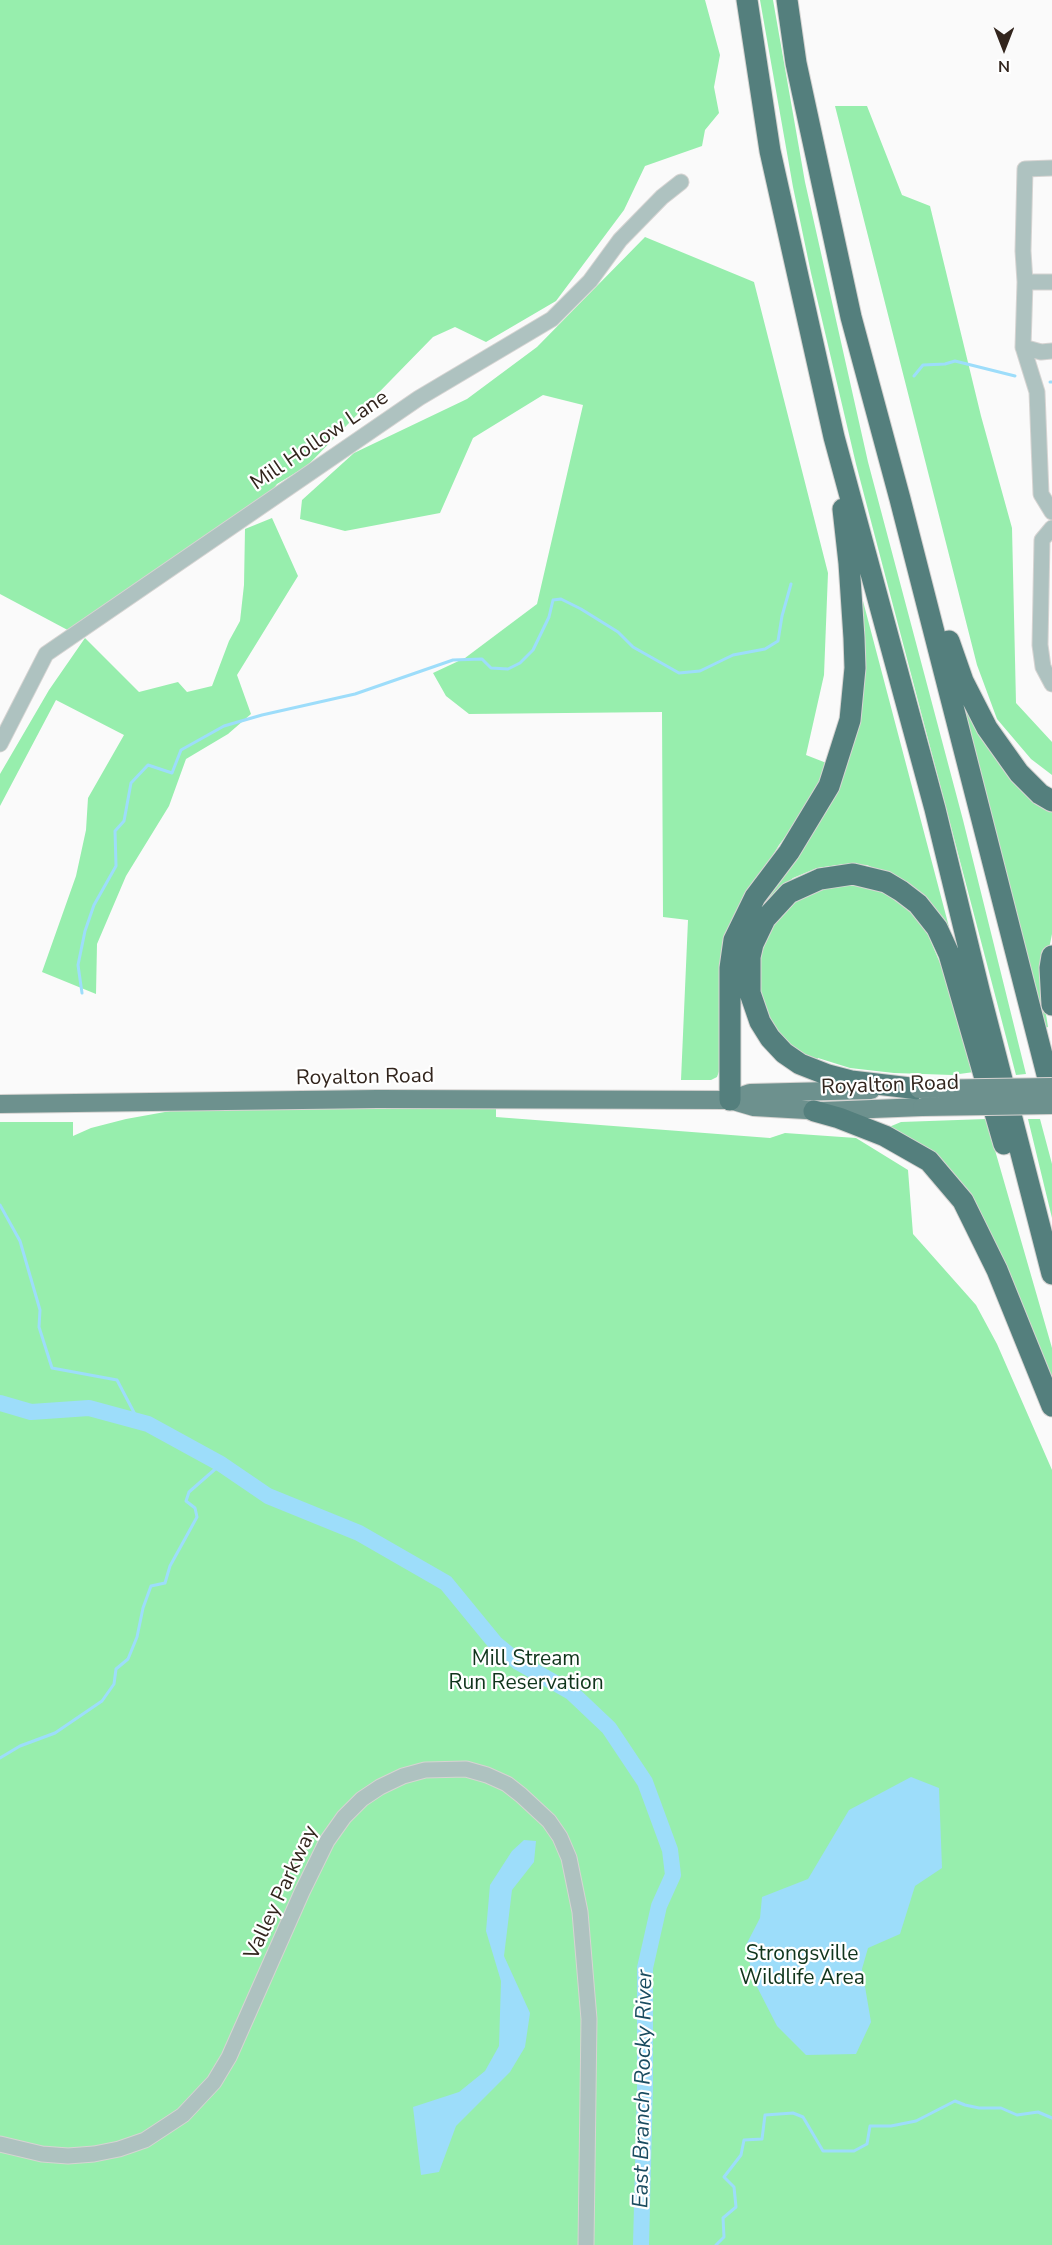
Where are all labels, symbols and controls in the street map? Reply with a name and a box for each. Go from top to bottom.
north arrow [974,18,1034,78]
text: N [998,55,1010,77]
street label: Mill Hollow Lane [246,386,394,496]
street label: Royalton Road [296,1064,434,1092]
street label: Royalton Road [821,1071,959,1101]
park label: Mill Stream Run Reservation [448,1647,604,1697]
street label: Valley Parkway [240,1822,324,1964]
park label: Strongsville Wildlife Area [739,1942,865,1992]
water label: East Branch Rocky River [629,1970,659,2208]

